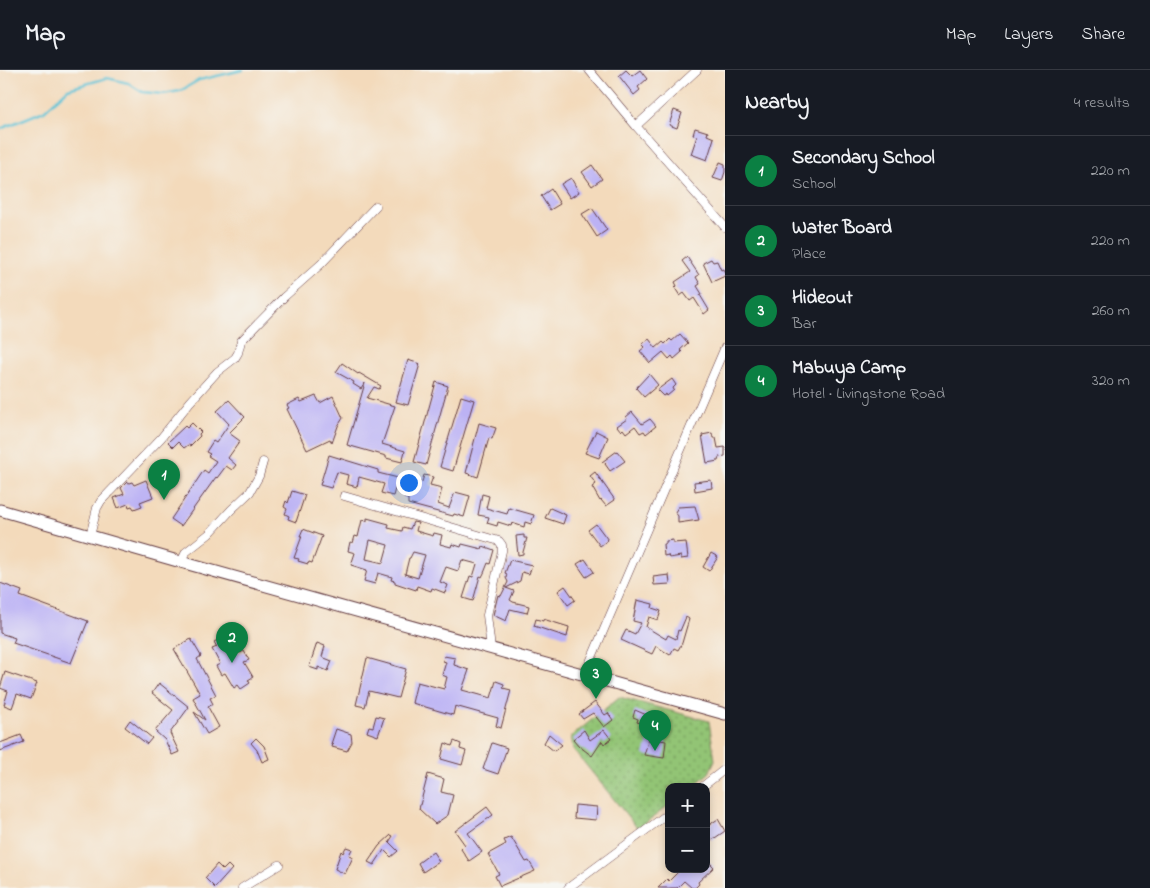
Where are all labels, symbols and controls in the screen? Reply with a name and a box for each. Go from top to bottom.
text: Map [25,17,66,52]
text: Map [946,22,976,48]
text: Layers [1004,22,1054,48]
text: Share [1082,22,1125,48]
text: Nearby [745,88,809,118]
text: 4 results [1074,91,1130,115]
text: Secondary School [792,145,935,172]
text: 1 [758,159,764,183]
text: 220 m [1091,159,1130,183]
text: School [792,172,836,196]
text: Water Board [792,215,892,242]
text: 2 [757,229,765,253]
text: 220 m [1091,229,1130,253]
text: Place [792,242,826,266]
text: Hideout [792,285,853,312]
text: 3 [758,299,764,323]
text: 260 m [1092,299,1130,323]
text: Bar [792,312,816,336]
text: Mabuya Camp [792,355,906,382]
text: 4 [758,369,764,393]
text: 320 m [1092,369,1130,393]
text: Hotel · Livingstone Road [792,382,945,406]
pin: 1 [148,459,180,500]
your location [396,470,422,496]
pin: 2 [216,622,248,663]
pin: 3 [580,658,612,699]
pin: 4 [639,710,671,751]
map controls [665,783,710,873]
button: + [665,783,710,828]
button: − [665,828,710,873]

